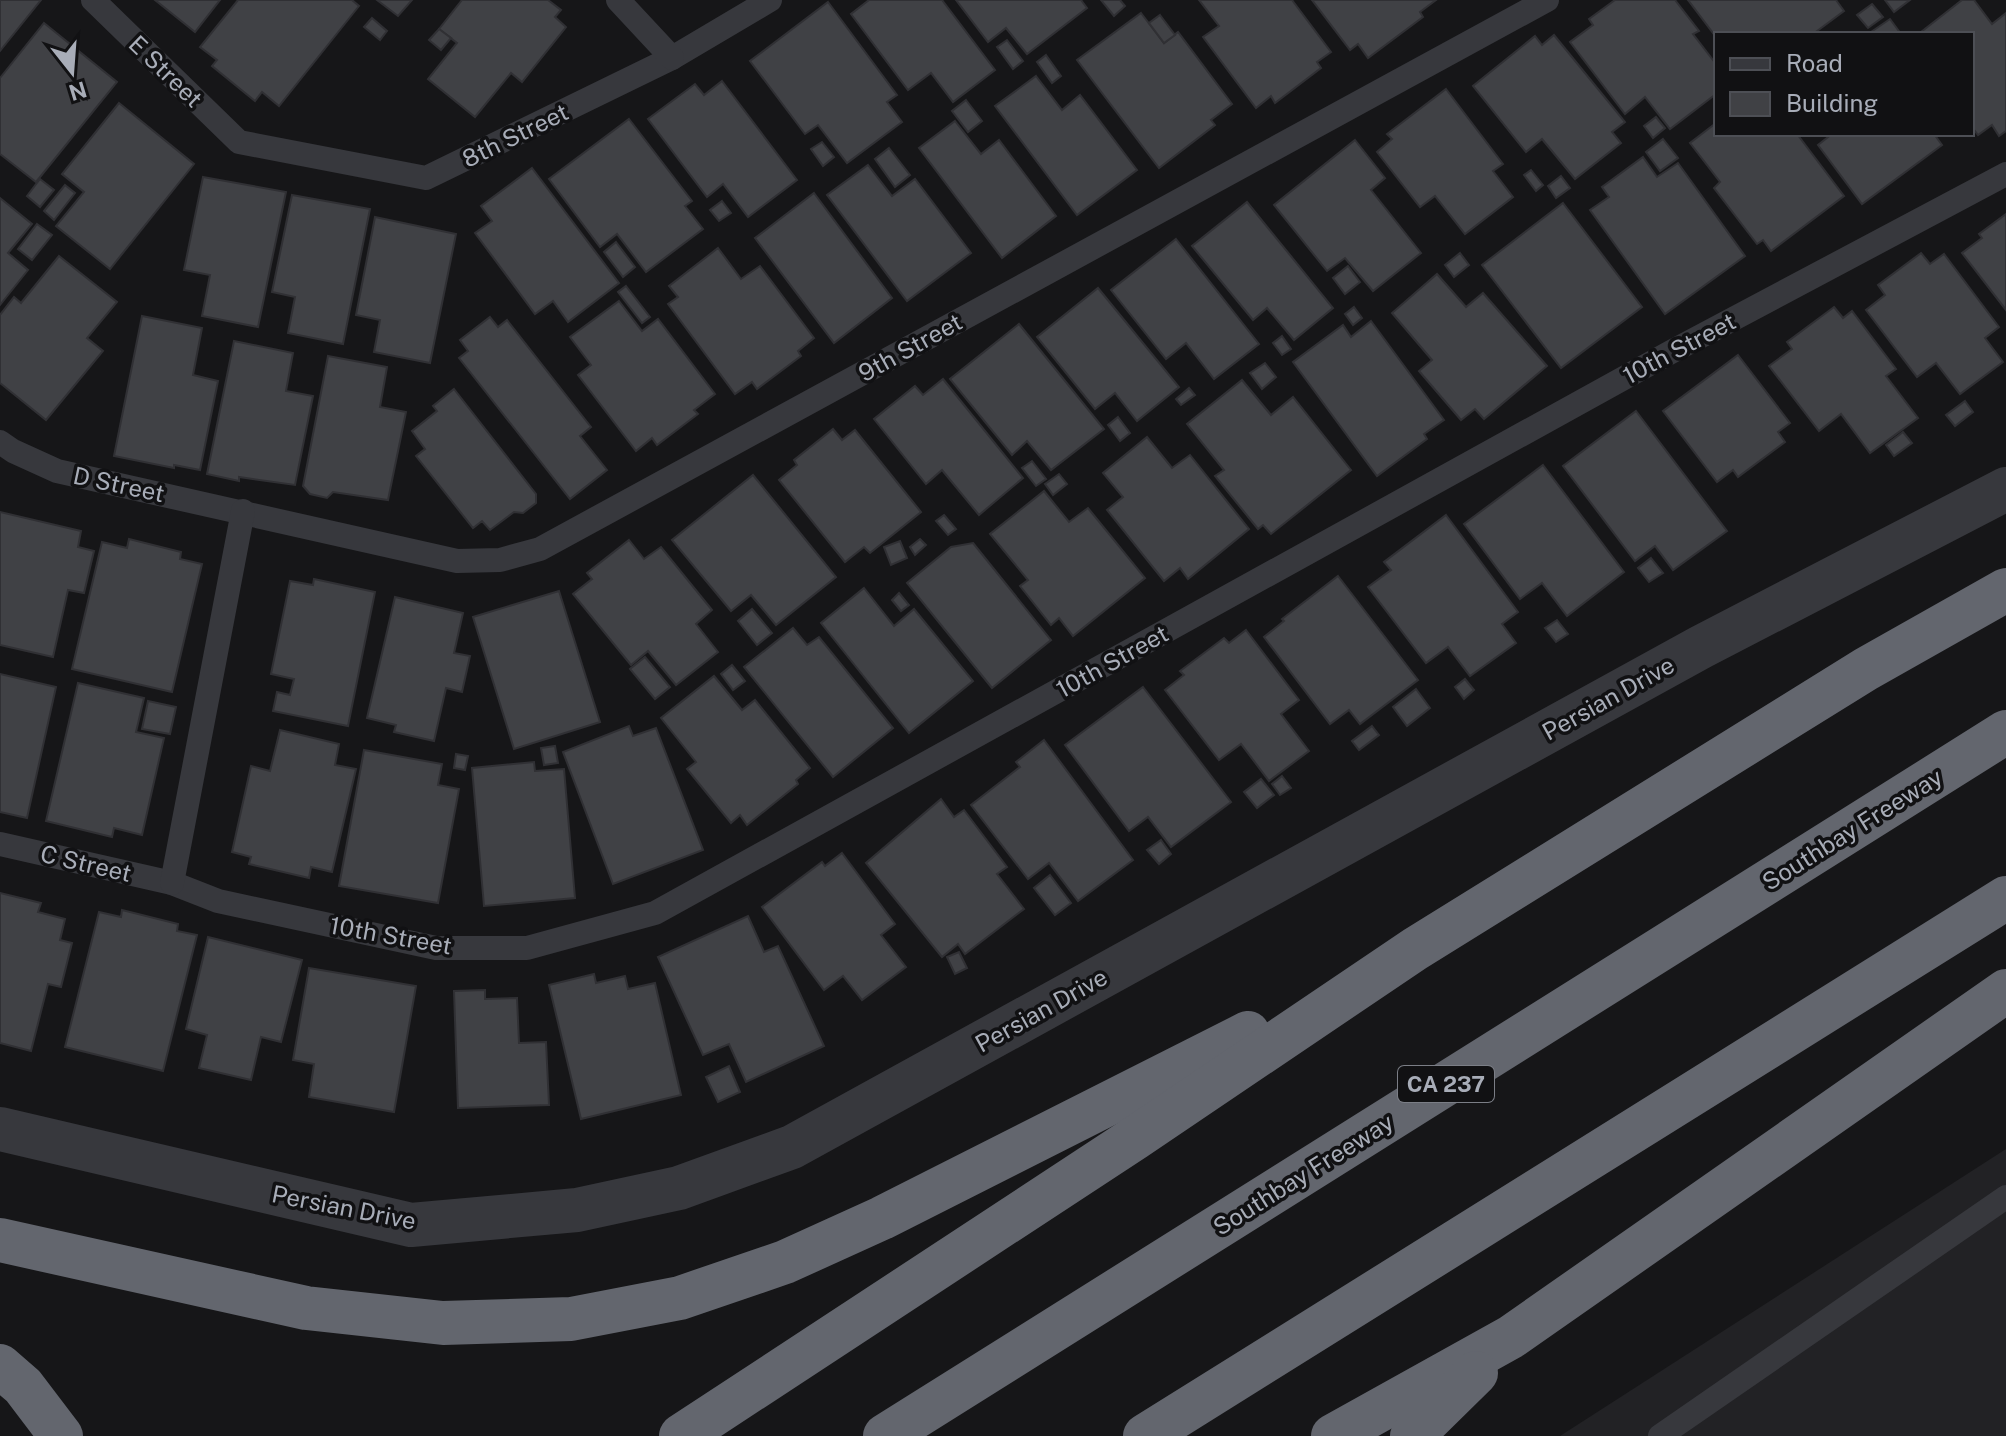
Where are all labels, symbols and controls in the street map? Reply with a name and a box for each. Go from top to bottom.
street label: E Street [124,29,208,113]
north arrow [32,32,112,112]
legend [1714,32,1974,136]
text: Road [1786,49,1843,77]
text: N [66,76,90,106]
text: Building [1786,89,1878,117]
street label: 8th Street [457,97,573,173]
street label: 9th Street [853,307,967,387]
street label: 10th Street [1618,307,1740,389]
street label: D Street [71,461,167,507]
street label: 10th Street [1051,619,1173,703]
street label: Persian Drive [1537,650,1679,746]
street label: Southbay Freeway [1757,762,1947,896]
street label: C Street [38,839,134,887]
street label: 10th Street [328,910,454,960]
street label: Persian Drive [970,962,1112,1058]
road number: CA 237 [1398,1066,1494,1102]
street label: Southbay Freeway [1208,1107,1398,1241]
street label: Persian Drive [269,1179,419,1235]

